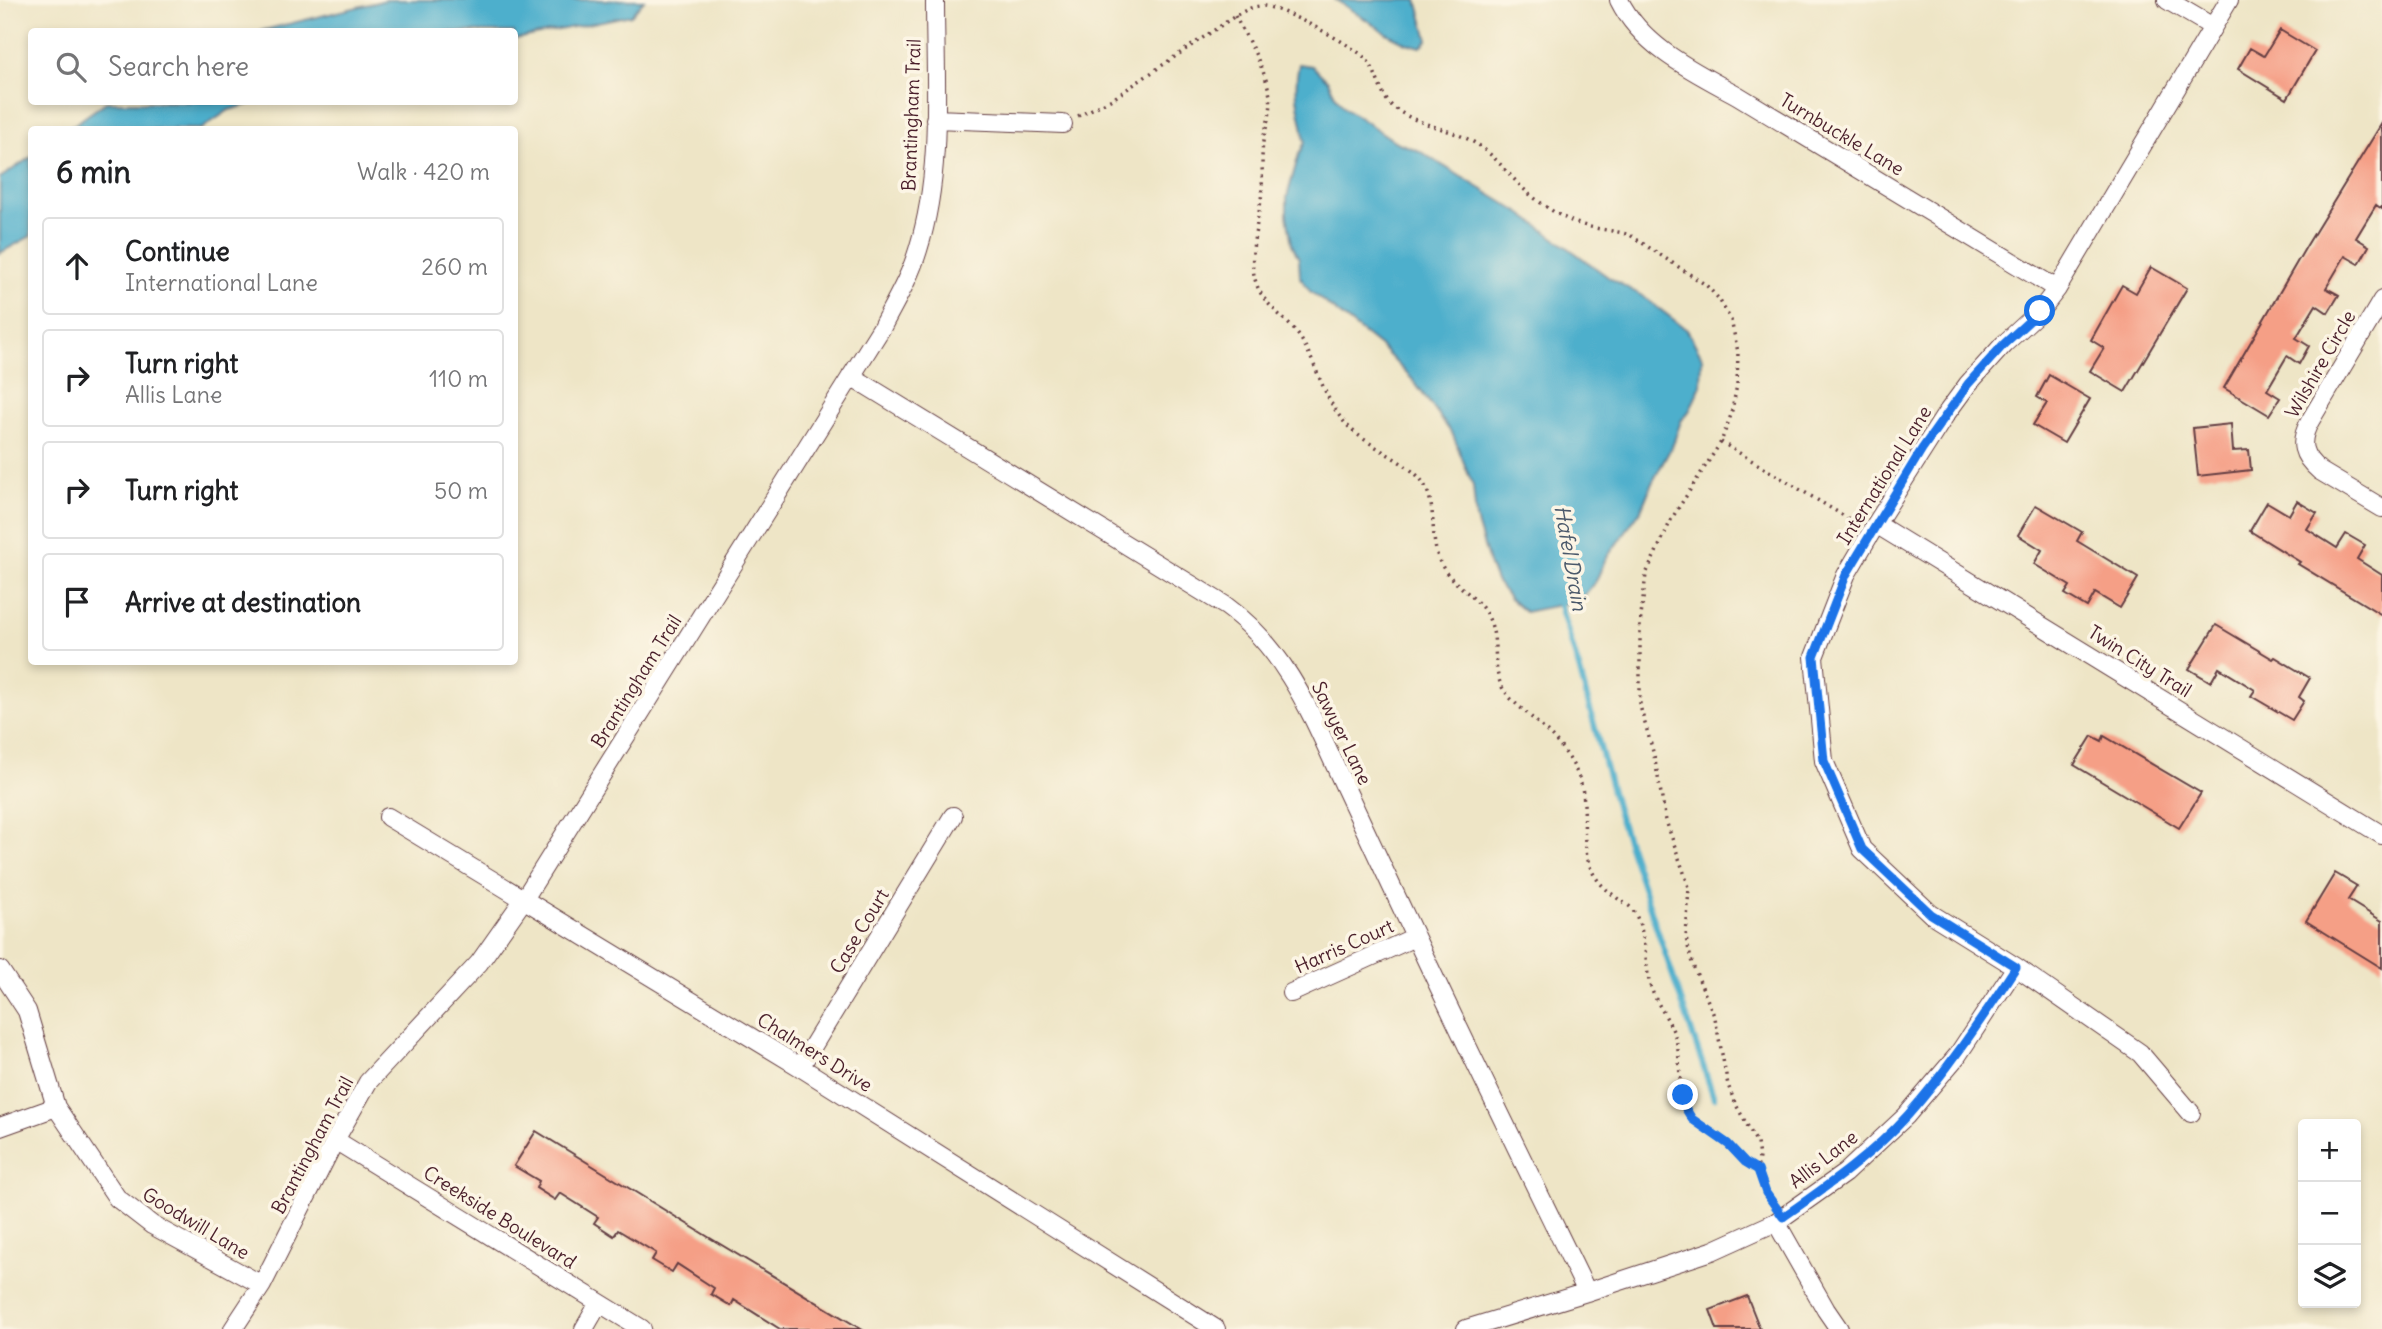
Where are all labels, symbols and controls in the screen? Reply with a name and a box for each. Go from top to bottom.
search box [28,28,518,105]
street label: Brantingham Trail [896,38,926,192]
icon: search [52,48,90,86]
text: Search here [108,50,249,83]
street label: Turnbuckle Lane [1776,88,1908,180]
text: 6 min [56,153,131,191]
text: Walk · 420 m [357,157,490,186]
text: Continue [125,235,230,268]
icon: ahead [58,247,96,285]
text: 260 m [421,252,488,281]
text: International Lane [125,268,318,297]
route start [2024,295,2055,326]
street label: Wilshire Circle [2280,306,2360,422]
text: Turn right [125,347,238,380]
icon: right [58,359,96,397]
text: 110 m [429,364,488,393]
text: Allis Lane [125,380,222,409]
street label: International Lane [1832,401,1936,549]
icon: right [58,471,96,509]
text: Turn right [125,474,238,507]
text: 50 m [434,476,488,505]
water label: Hafel Drain [1548,503,1594,614]
icon: arrive [58,583,96,621]
text: Arrive at destination [125,586,361,619]
street label: Brantingham Trail [585,610,687,752]
street label: Twin City Trail [2084,620,2196,702]
street label: Sawyer Lane [1307,677,1377,789]
street label: Case Court [824,884,894,978]
street label: Harris Court [1291,914,1397,978]
street label: Chalmers Drive [753,1007,877,1097]
street label: Brantingham Trail [266,1072,358,1218]
route end [1667,1079,1698,1110]
map controls [2298,1119,2361,1308]
button: + [2298,1119,2361,1182]
street label: Allis Lane [1784,1125,1862,1193]
street label: Creekside Boulevard [419,1160,581,1274]
street label: Goodwill Lane [138,1182,254,1264]
button: − [2298,1182,2361,1245]
button: layers [2298,1245,2361,1308]

